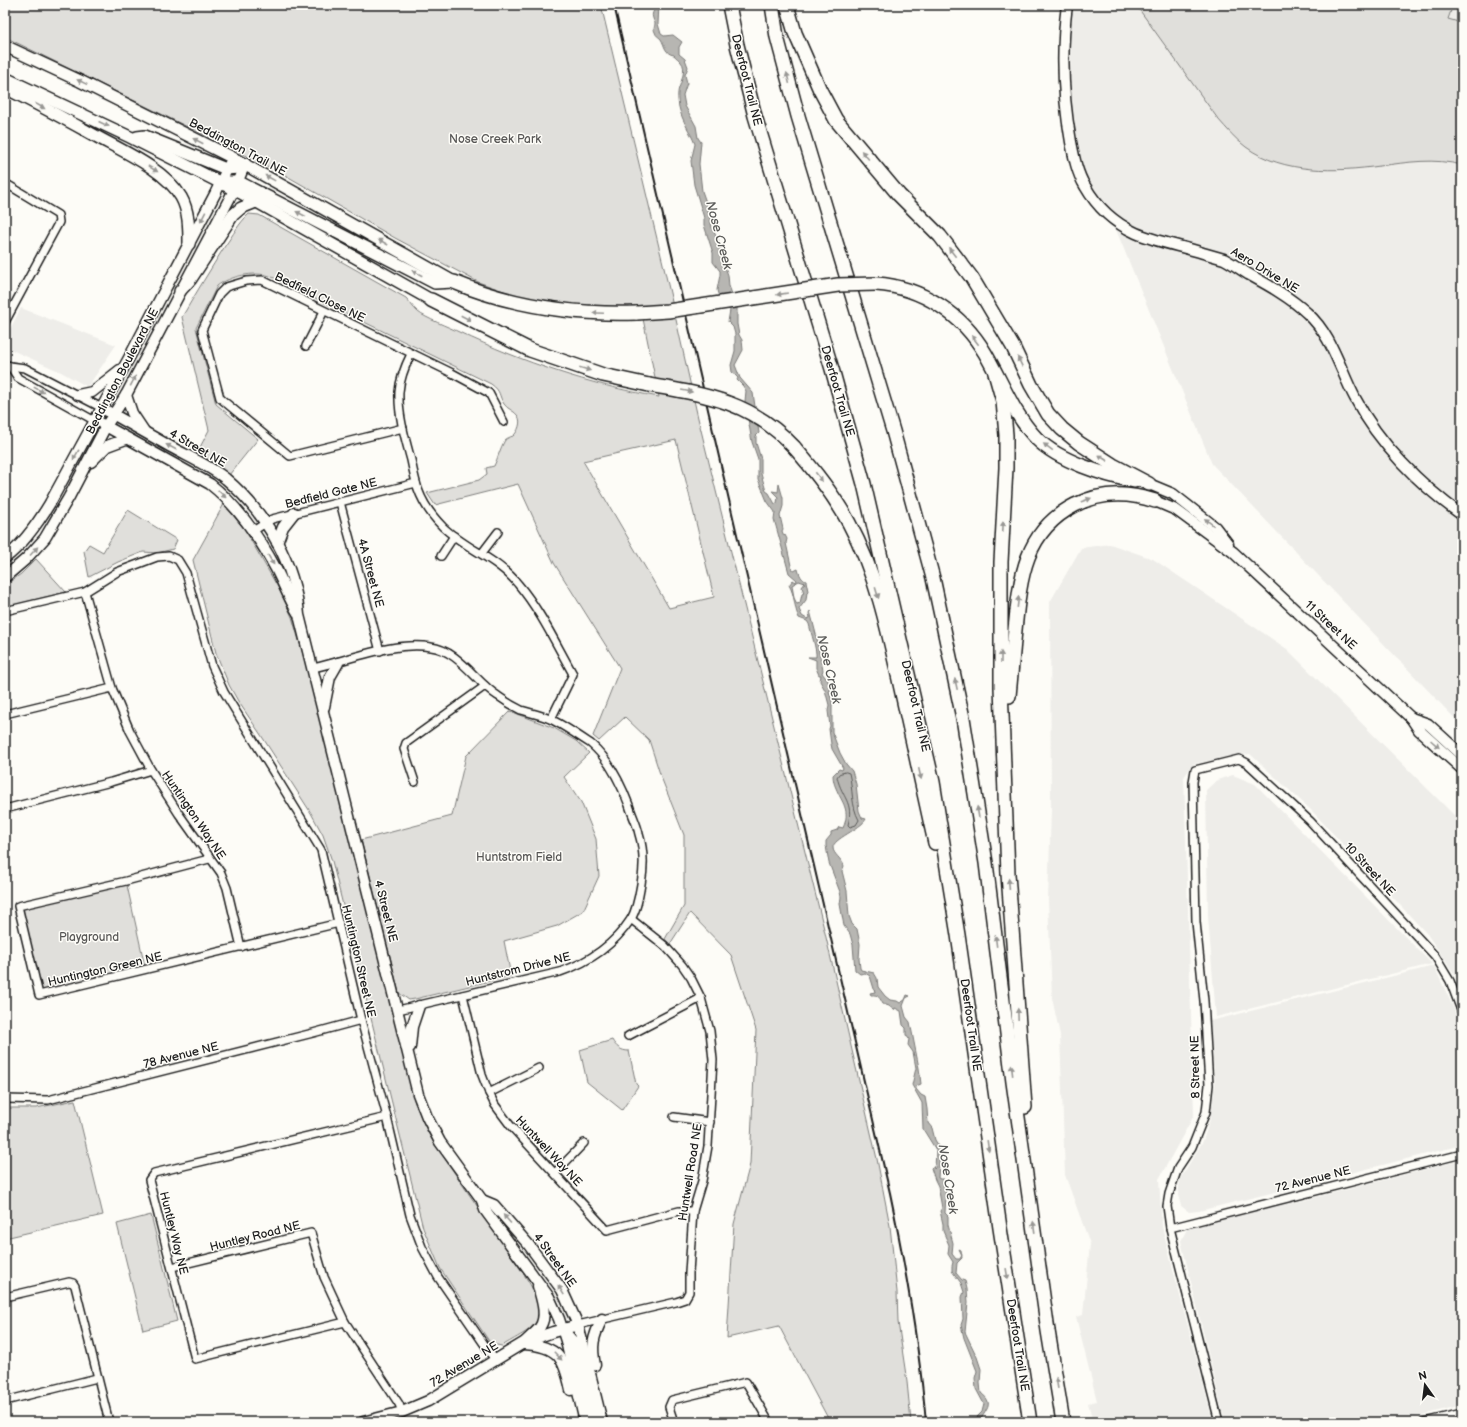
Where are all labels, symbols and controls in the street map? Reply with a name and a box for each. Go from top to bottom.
street label: Deerfoot Trail NE [728,33,765,127]
one-way arrow [785,72,791,84]
one-way arrow [76,79,87,85]
one-way arrow [34,102,46,109]
street label: Beddington Trail NE [186,115,289,180]
one-way arrow [98,121,109,127]
park label: Nose Creek Park [449,132,541,147]
one-way arrow [192,137,204,144]
one-way arrow [860,150,869,161]
one-way arrow [148,165,158,173]
one-way arrow [264,175,276,181]
water label: Nose Creek [702,199,736,272]
one-way arrow [296,210,307,217]
one-way arrow [200,212,206,223]
one-way arrow [377,239,389,246]
street label: Aero Drive NE [1228,244,1302,297]
one-way arrow [948,246,956,257]
street label: Bedfield Close NE [272,269,368,326]
one-way arrow [411,270,423,276]
one-way arrow [776,291,788,297]
street label: Beddington Boulevard NE [83,306,162,437]
one-way arrow [591,310,604,316]
one-way arrow [460,314,472,321]
one-way arrow [970,334,979,345]
street label: Deerfoot Trail NE [817,344,858,438]
one-way arrow [1017,356,1023,368]
one-way arrow [579,366,591,372]
one-way arrow [130,375,136,386]
one-way arrow [33,387,45,394]
one-way arrow [681,389,693,395]
street label: 4 Street NE [167,426,229,471]
one-way arrow [1043,443,1053,451]
one-way arrow [165,444,177,450]
one-way arrow [73,449,80,460]
one-way arrow [1097,455,1109,462]
one-way arrow [815,472,823,483]
street label: Bedfield Gate NE [284,475,379,512]
one-way arrow [217,490,227,499]
one-way arrow [1081,497,1093,503]
one-way arrow [1203,518,1214,526]
one-way arrow [1000,520,1006,533]
street label: 4A Street NE [354,537,387,609]
one-way arrow [29,545,38,556]
one-way arrow [267,555,275,565]
one-way arrow [874,587,880,599]
one-way arrow [1015,596,1021,608]
street label: 11 Street NE [1302,598,1360,653]
water label: Nose Creek [813,633,845,706]
one-way arrow [998,650,1004,663]
street label: Deerfoot Trail NE [898,659,933,753]
one-way arrow [953,678,959,691]
one-way arrow [1431,739,1440,748]
one-way arrow [917,767,923,780]
street label: Huntington Way NE [158,768,229,863]
one-way arrow [975,806,981,819]
street label: 10 Street NE [1341,839,1398,899]
park label: Huntstrom Field [476,850,562,865]
one-way arrow [1006,878,1013,890]
street label: 4 Street NE [371,879,400,944]
street label: Huntington Street NE [338,903,379,1019]
park label: Playground [59,930,119,945]
one-way arrow [993,935,999,947]
street label: Huntington Green NE [47,949,164,990]
street label: Huntstrom Drive NE [464,949,572,990]
street label: Deerfoot Trail NE [957,978,984,1073]
one-way arrow [1014,1008,1021,1020]
street label: 8 Street NE [1187,1035,1204,1099]
street label: 78 Avenue NE [142,1039,220,1072]
one-way arrow [1009,1064,1015,1076]
street label: Huntwell Way NE [512,1113,585,1190]
street label: Huntwell Road NE [675,1122,706,1222]
one-way arrow [985,1140,992,1152]
water label: Nose Creek [935,1143,962,1216]
street label: 72 Avenue NE [1274,1163,1352,1196]
street label: Huntley Way NE [156,1190,191,1276]
one-way arrow [502,1214,511,1225]
street label: Huntley Road NE [208,1218,302,1255]
one-way arrow [1031,1221,1037,1233]
street label: 4 Street NE [530,1230,579,1290]
one-way arrow [1004,1268,1010,1280]
one-way arrow [558,1284,565,1296]
street label: Deerfoot Trail NE [1003,1298,1032,1393]
street label: 72 Avenue NE [428,1338,501,1391]
one-way arrow [553,1351,562,1361]
north arrow [1405,1365,1445,1405]
text: N [1417,1368,1428,1383]
one-way arrow [1054,1377,1060,1390]

